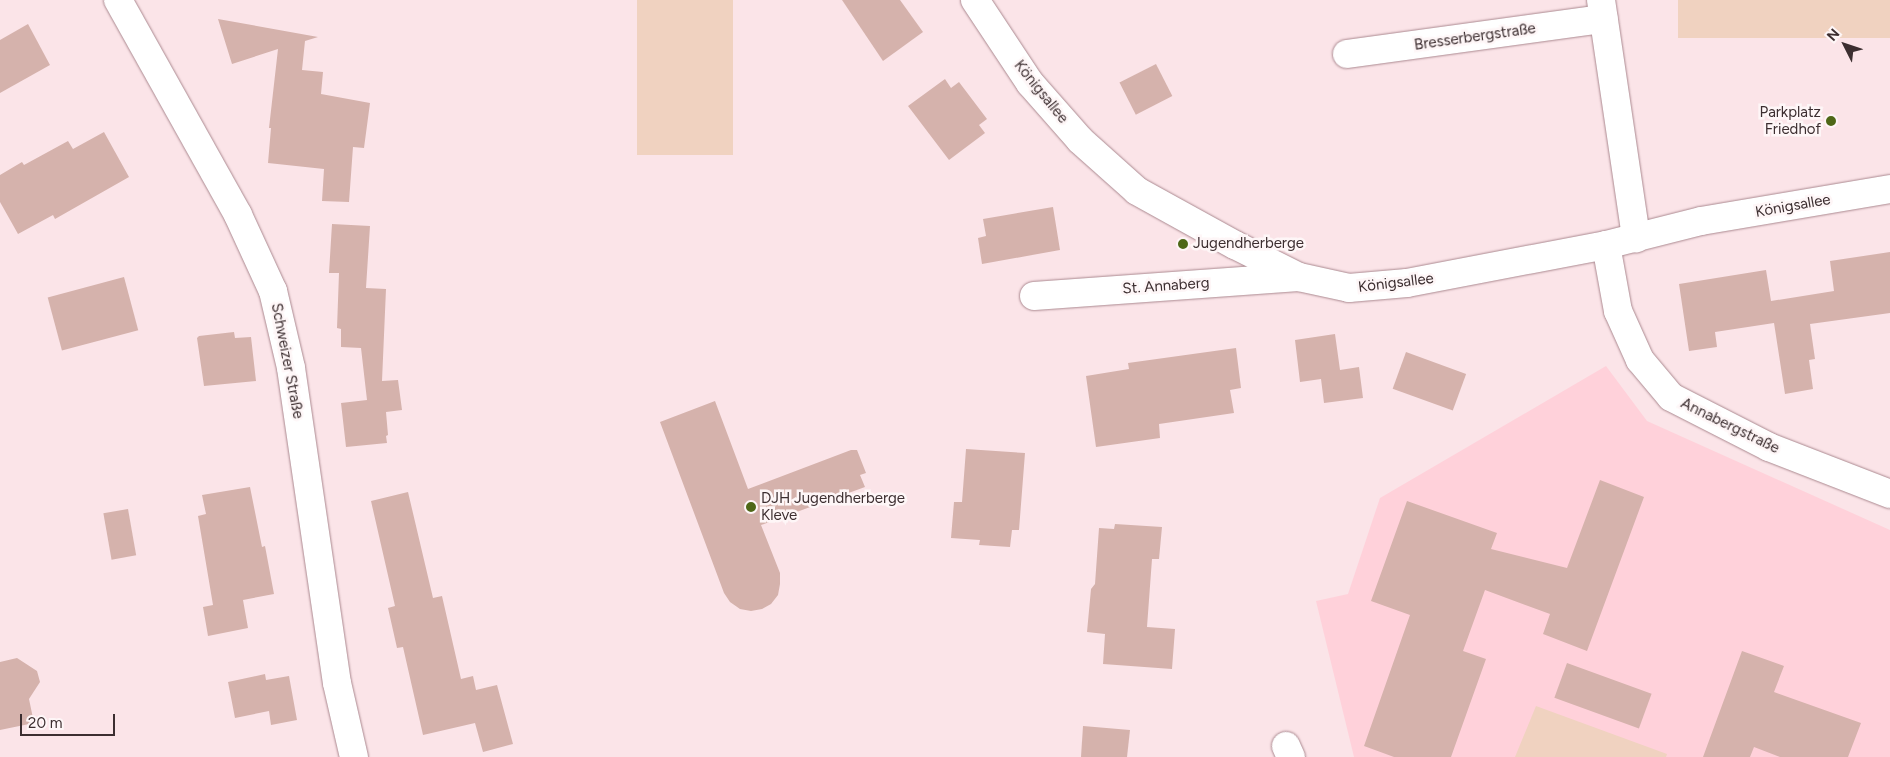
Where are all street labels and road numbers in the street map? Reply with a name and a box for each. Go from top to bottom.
street label: Bresserbergstraße [1413,20,1537,54]
street label: Königsallee [1010,57,1072,127]
street label: Königsallee [1754,191,1832,221]
street label: Königsallee [1357,269,1435,297]
street label: St. Annaberg [1122,274,1210,298]
street label: Schweizer Straße [267,302,307,420]
street label: Annabergstraße [1678,394,1782,458]

